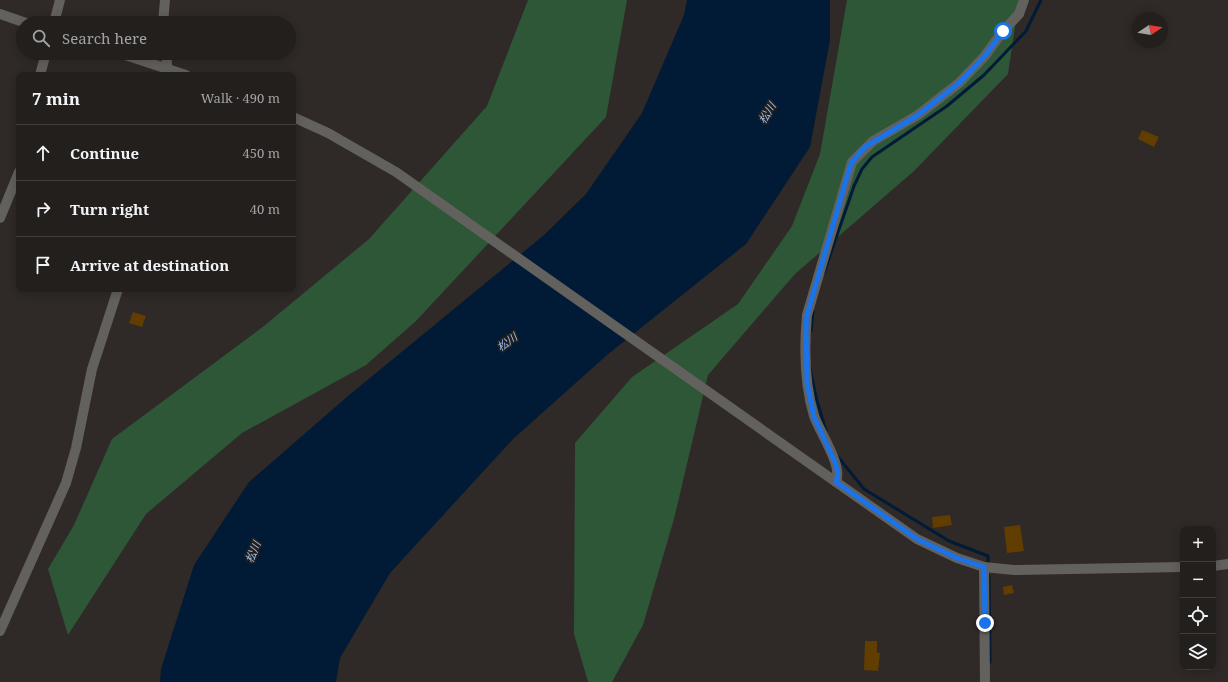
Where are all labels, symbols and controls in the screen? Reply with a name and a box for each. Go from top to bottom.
north arrow [1132,12,1168,48]
search box [16,16,296,60]
route start [994,22,1012,40]
icon: search [30,27,52,49]
text: Search here [62,28,147,48]
text: 7 min [32,87,80,110]
text: Walk · 490 m [201,89,280,107]
water label: 松川 [754,99,779,126]
icon: ahead [32,142,54,164]
text: Continue [70,143,139,163]
text: 450 m [243,144,280,162]
icon: right [32,198,54,220]
text: Turn right [70,199,149,219]
text: 40 m [250,200,280,218]
icon: arrive [32,254,54,276]
text: Arrive at destination [70,255,229,275]
water label: 松川 [493,328,521,354]
map controls [1180,526,1216,670]
button: + [1180,526,1216,562]
water label: 松川 [241,538,264,565]
button: − [1180,562,1216,598]
button: locate [1180,598,1216,634]
route end [976,614,994,632]
button: layers [1180,634,1216,670]

